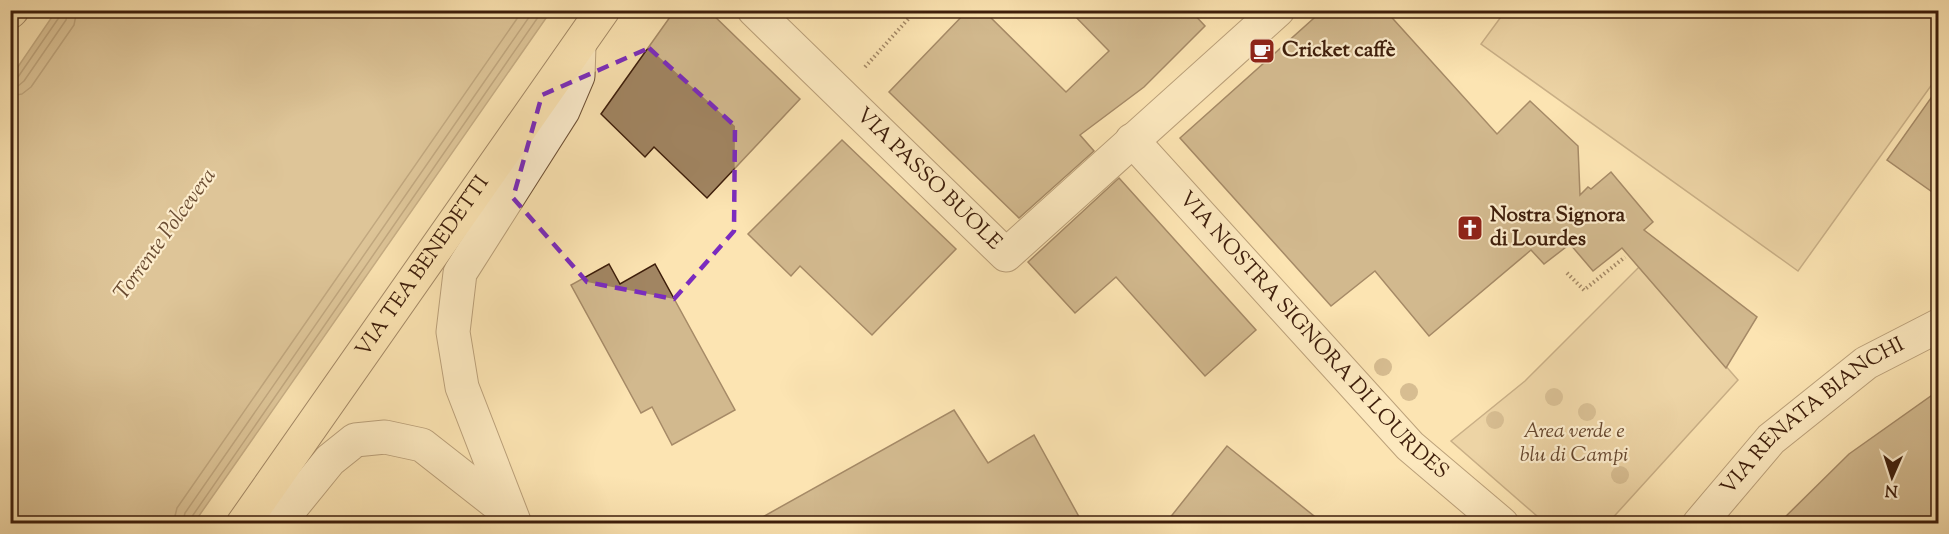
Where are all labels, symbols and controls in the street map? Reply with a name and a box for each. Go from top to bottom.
cafe icon: Cricket caffè [1247,36,1277,66]
place label: Cricket caffè [1282,36,1396,66]
street label: VIA PASSO BUOLE [849,101,1008,258]
water label: Torrente Polcevera [107,162,225,308]
street label: VIA TEA BENEDETTI [349,170,497,364]
street label: VIA NOSTRA SIGNORA DI LOURDES [1171,185,1455,487]
place label: Nostra Signora di Lourdes [1490,201,1626,255]
church icon: Nostra Signora di Lourdes [1455,213,1485,243]
street label: VIA RENATA BIANCHI [1717,335,1913,505]
park label: Area verde e blu di Campi [1520,417,1628,471]
north arrow [1862,447,1922,507]

